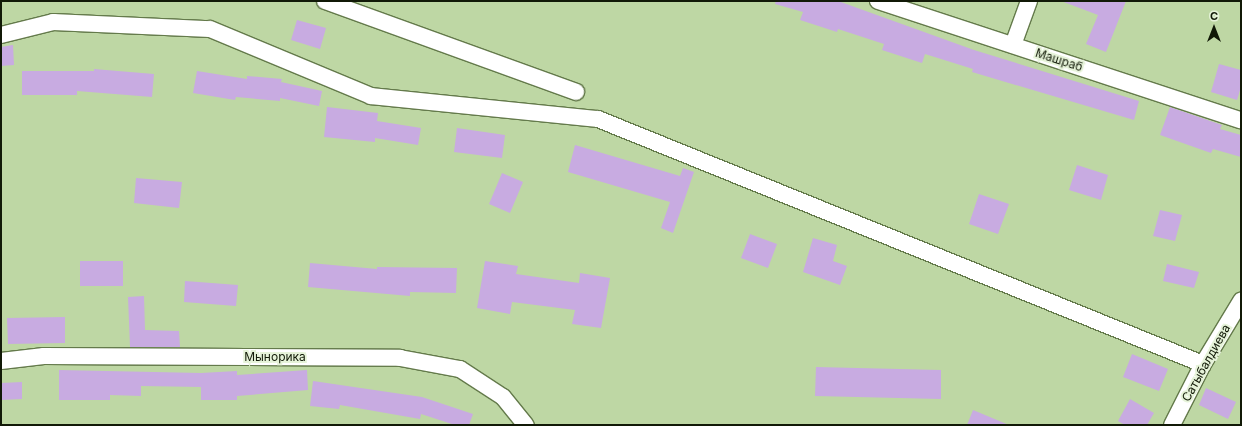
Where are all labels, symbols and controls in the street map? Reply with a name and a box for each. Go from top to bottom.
north arrow [1194,8,1234,48]
text: С [1210,9,1218,23]
street label: Машраб [1034,46,1084,74]
street label: Сатыбалдиева [1179,322,1233,404]
street label: Мынорика [244,350,306,364]

